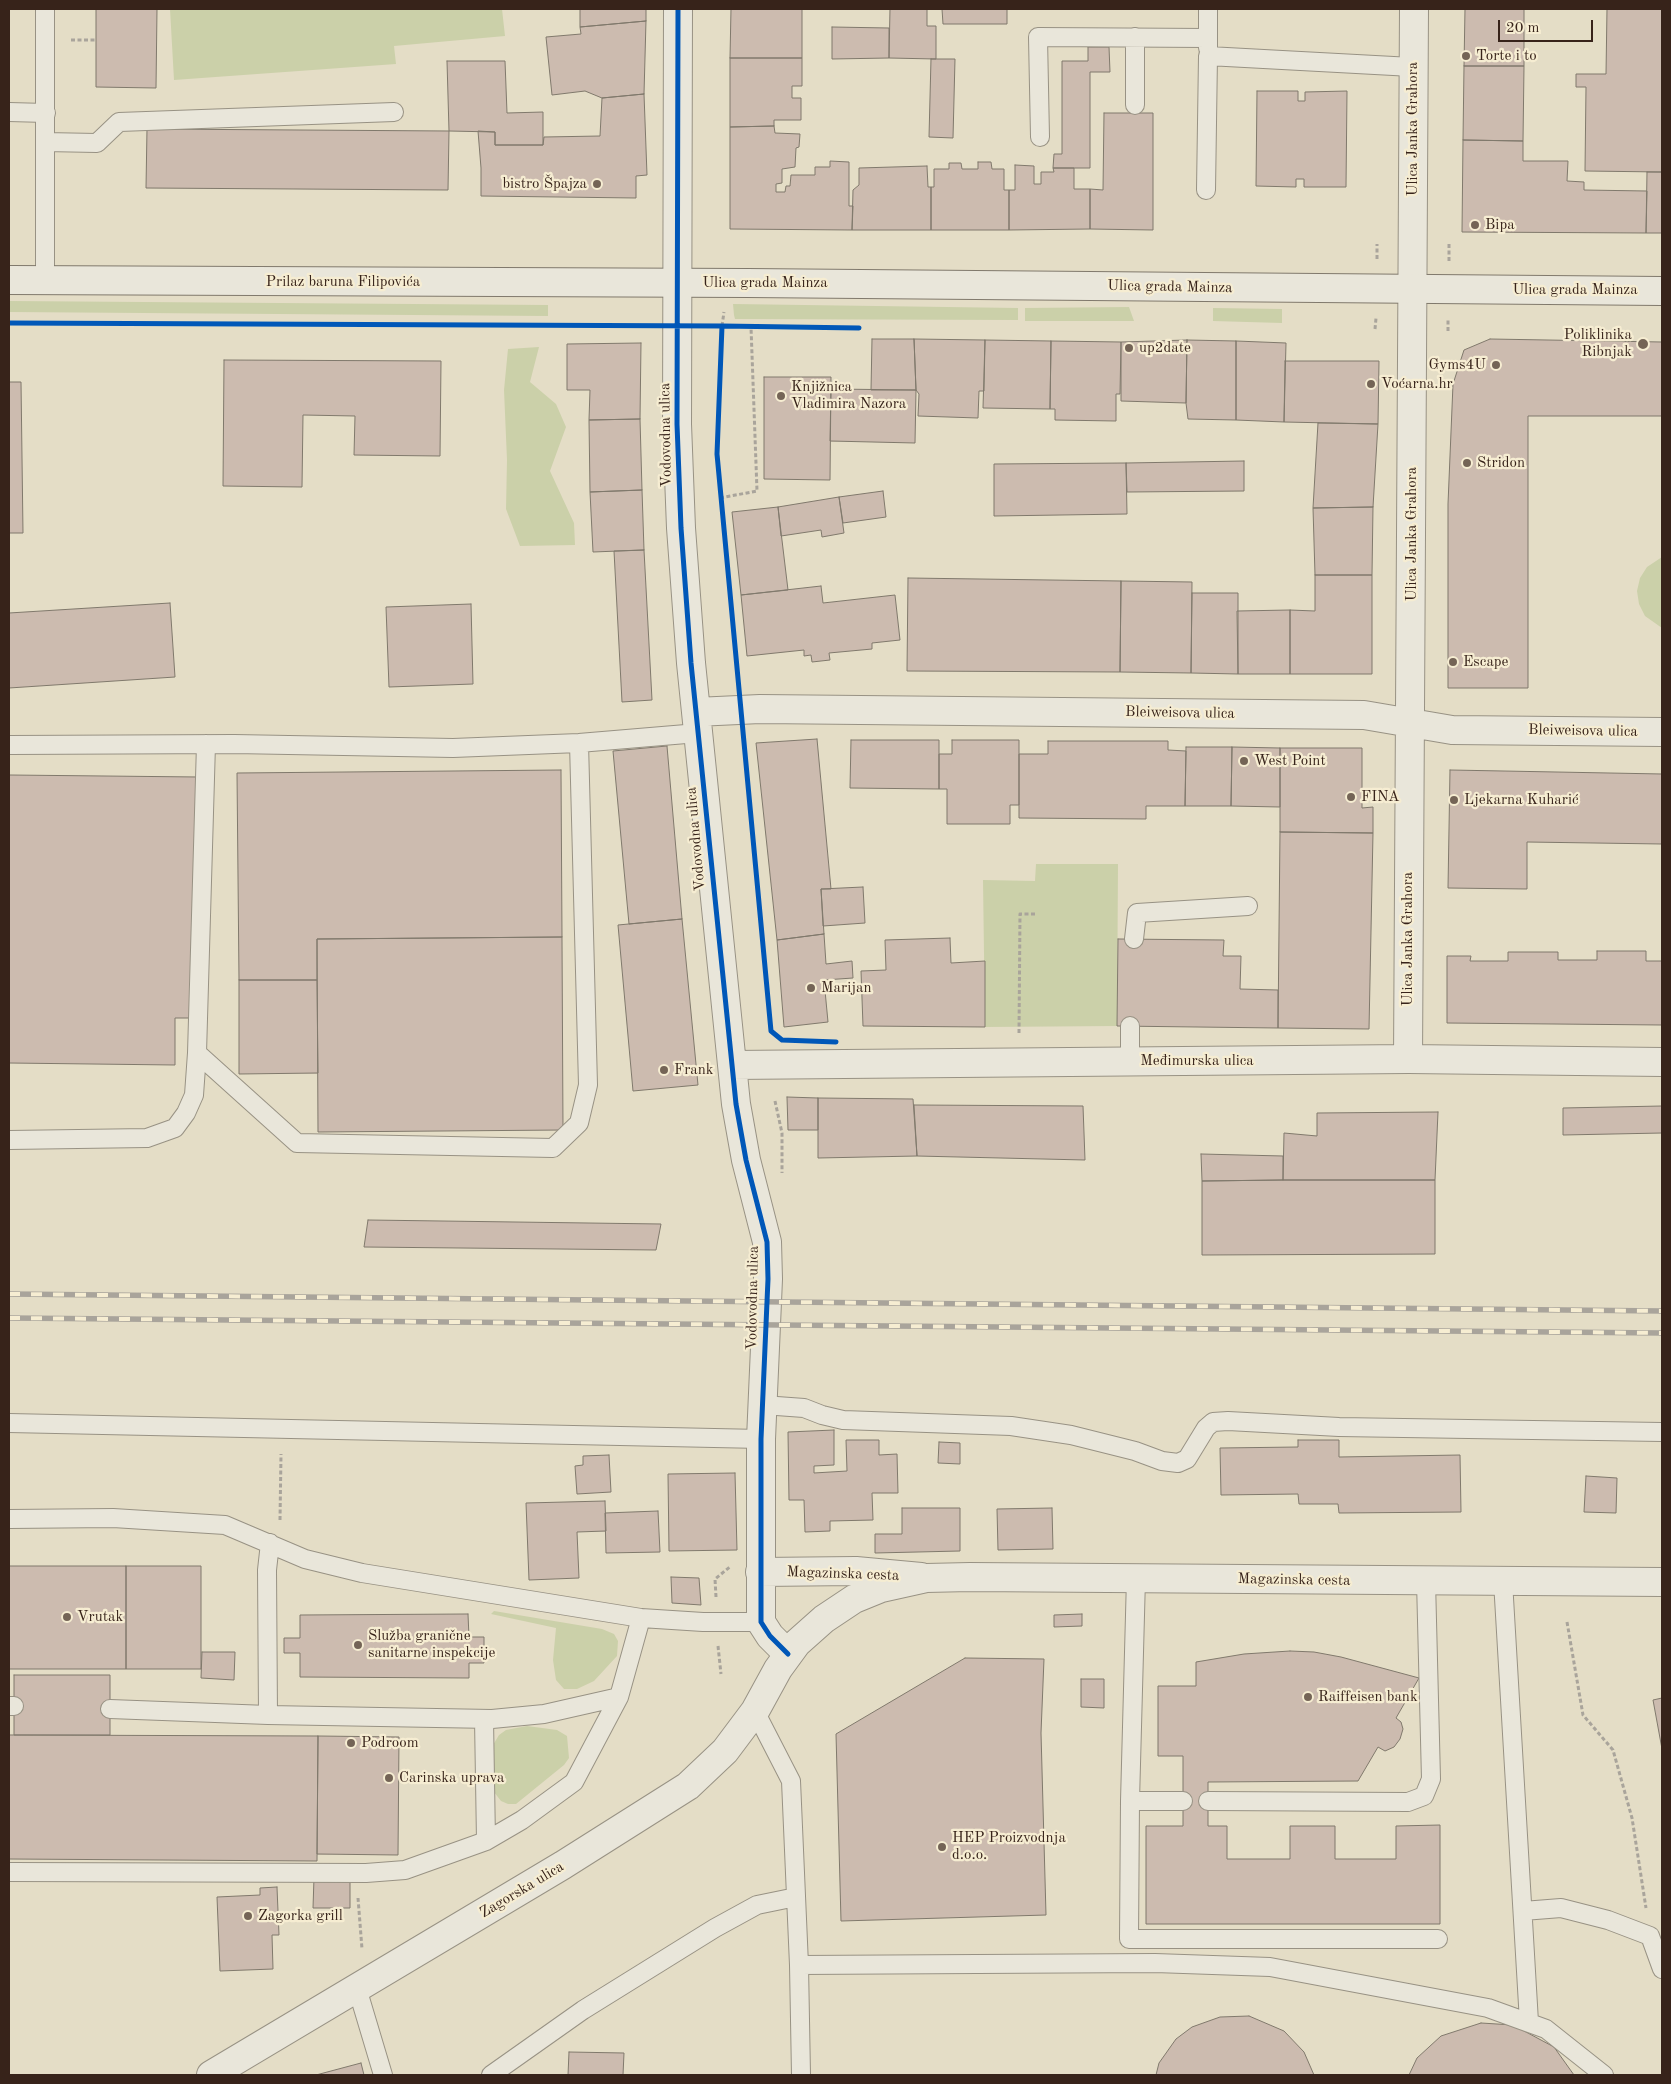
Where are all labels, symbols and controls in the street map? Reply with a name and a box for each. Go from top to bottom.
scale bar [1501,10,1596,42]
text: 20 m [1506,21,1540,36]
place label: Torte i to [1476,47,1537,65]
marker: Torte i to [1460,50,1472,62]
street label: Ulica Janka Grahora [1404,62,1422,196]
place label: bistro Špajza [502,175,587,193]
marker: bistro Špajza [591,178,603,190]
place label: Bipa [1485,216,1515,234]
marker: Bipa [1469,219,1481,231]
street label: Prilaz baruna Filipovića [266,273,420,291]
street label: Ulica grada Mainza [702,274,828,292]
street label: Ulica grada Mainza [1107,277,1233,297]
street label: Ulica grada Mainza [1512,281,1638,299]
place label: Poliklinika Ribnjak [1564,326,1632,361]
marker: Poliklinika Ribnjak [1636,337,1650,351]
place label: up2date [1139,339,1191,357]
marker: up2date [1123,342,1135,354]
place label: Gyms4U [1428,356,1486,374]
marker: Gyms4U [1490,359,1502,371]
place label: Voćarna.hr [1381,375,1453,393]
place label: Knjižnica Vladimira Nazora [791,378,906,413]
marker: Voćarna.hr [1365,378,1377,390]
street label: Vodovodna ulica [656,383,676,487]
marker: Knjižnica Vladimira Nazora [775,390,787,402]
place label: Stridon [1477,454,1525,472]
marker: Stridon [1461,457,1473,469]
street label: Ulica Janka Grahora [1403,467,1421,601]
place label: Escape [1463,653,1508,671]
marker: Escape [1447,656,1459,668]
street label: Bleiweisova ulica [1125,703,1235,723]
street label: Bleiweisova ulica [1528,721,1638,741]
place label: West Point [1254,752,1326,770]
marker: West Point [1238,755,1250,767]
street label: Vodovodna ulica [682,786,710,892]
place label: FINA [1361,788,1400,806]
marker: FINA [1345,791,1357,803]
place label: Ljekarna Kuharić [1464,791,1578,809]
marker: Ljekarna Kuharić [1448,794,1460,806]
street label: Ulica Janka Grahora [1399,872,1417,1006]
place label: Marijan [821,979,871,997]
marker: Marijan [805,982,817,994]
street label: Međimurska ulica [1140,1052,1254,1070]
place label: Frank [674,1061,714,1079]
marker: Frank [658,1064,670,1076]
street label: Vodovodna ulica [743,1246,763,1350]
street label: Magazinska cesta [786,1563,900,1585]
street label: Magazinska cesta [1237,1570,1351,1590]
place label: Vrutak [77,1608,123,1626]
marker: Vrutak [61,1611,73,1623]
place label: Služba granične sanitarne inspekcije [368,1627,495,1662]
marker: Služba granične sanitarne inspekcije [352,1639,364,1651]
place label: Raiffeisen bank [1318,1688,1418,1706]
marker: Raiffeisen bank [1302,1691,1314,1703]
place label: Podroom [361,1734,419,1752]
marker: Podroom [345,1737,357,1749]
place label: Carinska uprava [399,1769,504,1787]
marker: Carinska uprava [383,1772,395,1784]
place label: HEP Proizvodnja d.o.o. [952,1829,1066,1864]
marker: HEP Proizvodnja d.o.o. [936,1841,948,1853]
street label: Zagorska ulica [477,1858,567,1922]
place label: Zagorka grill [258,1907,343,1925]
marker: Zagorka grill [242,1910,254,1922]

